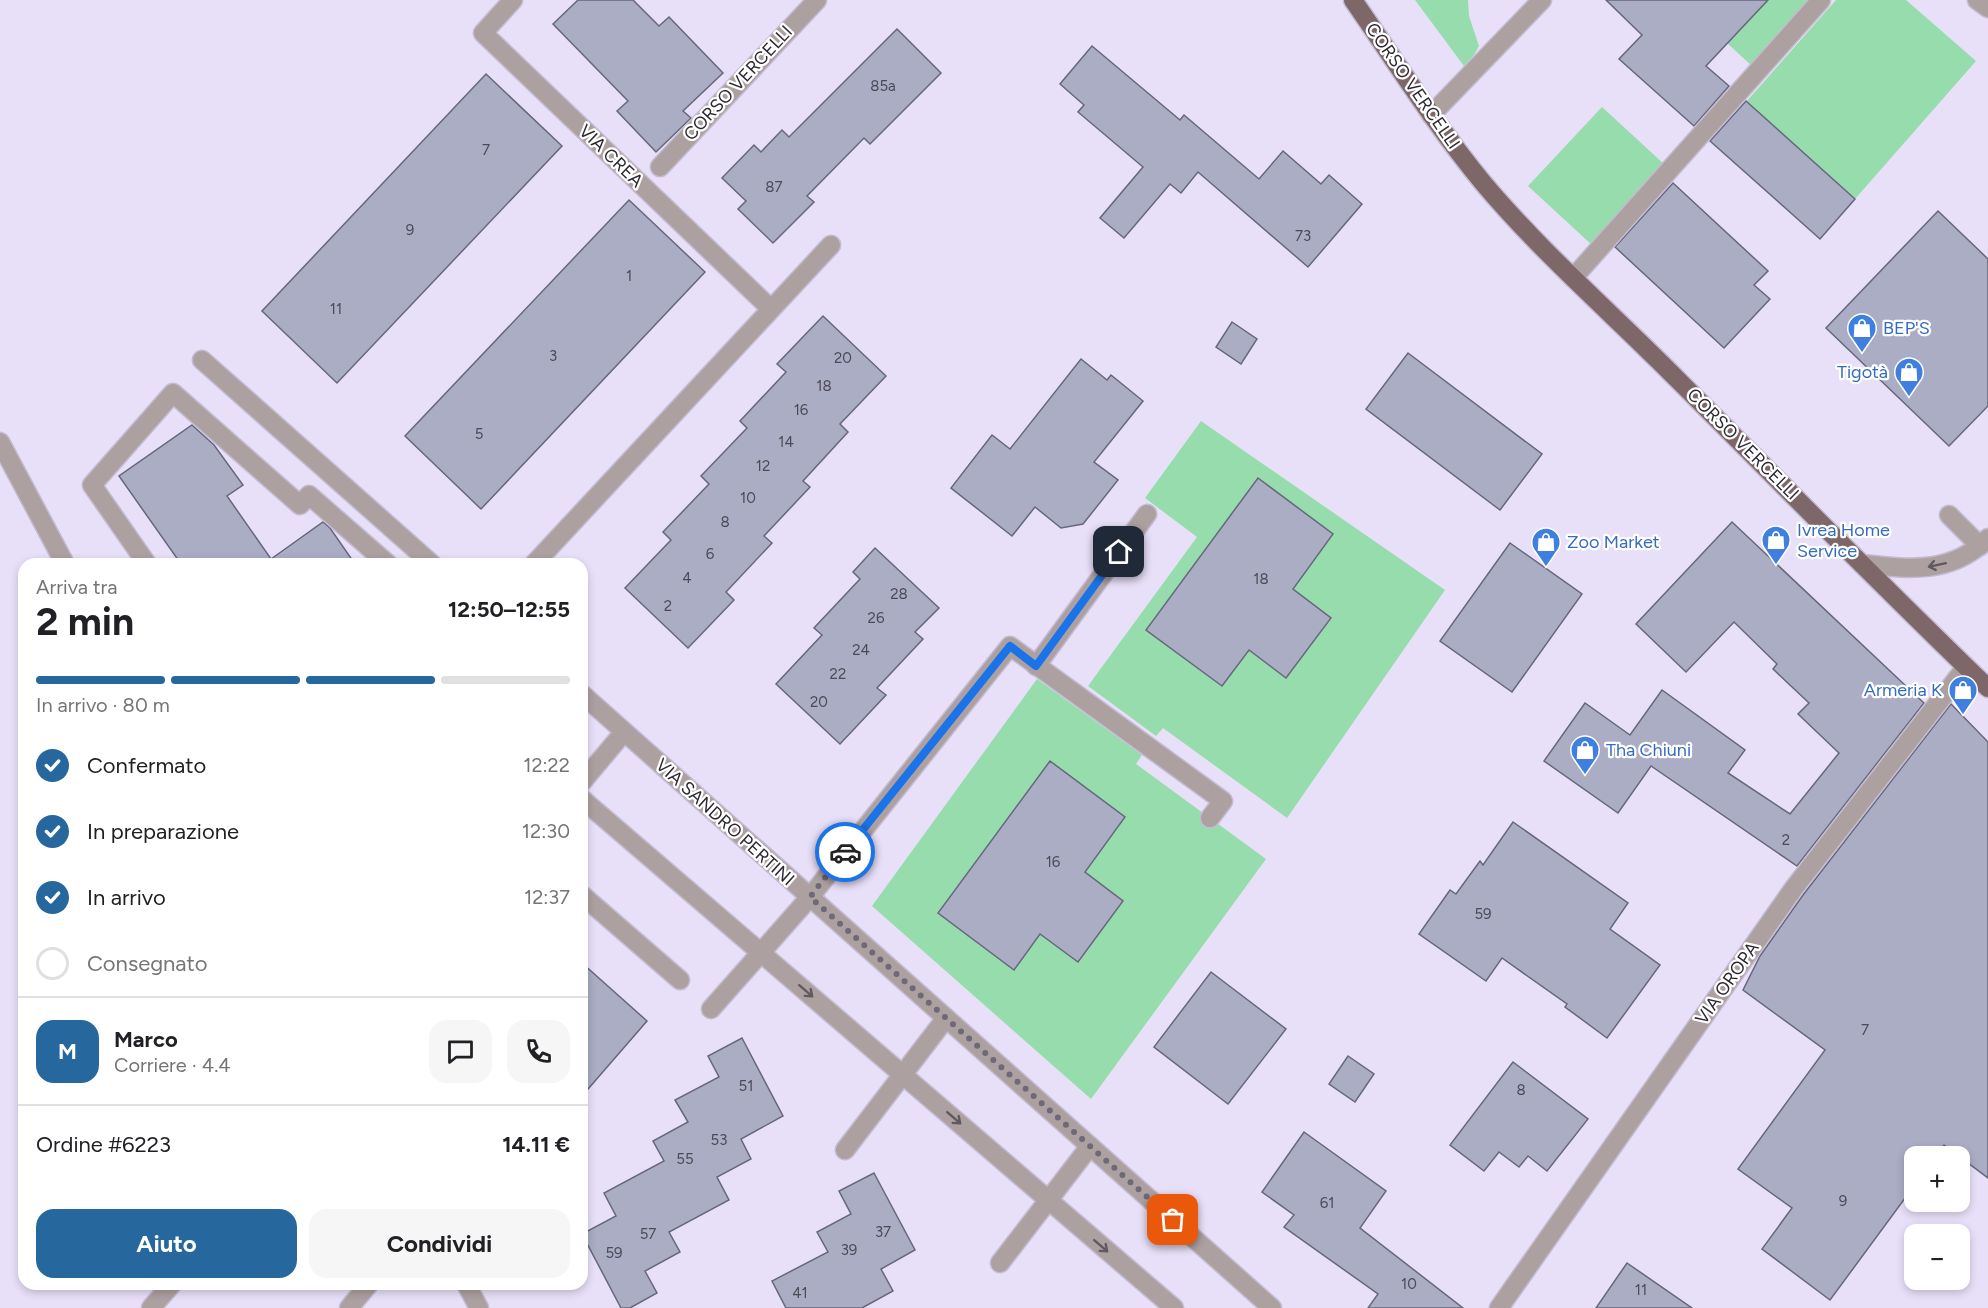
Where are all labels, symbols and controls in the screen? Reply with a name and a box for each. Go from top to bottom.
street label: CORSO VERCELLI [1361,19,1465,153]
street label: CORSO VERCELLI [679,21,797,145]
house number: 85a [870,77,896,95]
street label: VIA CREA [574,120,648,192]
house number: 7 [482,141,490,159]
house number: 87 [765,178,783,196]
house number: 9 [406,221,414,239]
house number: 73 [1295,227,1311,245]
house number: 1 [626,267,632,285]
house number: 11 [330,300,342,318]
shop icon: BEP'S [1846,312,1878,354]
place label: BEP'S [1883,317,1930,339]
house number: 3 [549,347,557,365]
house number: 20 [834,349,852,367]
shop icon: Tigotà [1893,356,1925,398]
place label: Tigotà [1837,361,1888,383]
house number: 18 [816,377,832,395]
street label: CORSO VERCELLI [1682,383,1804,505]
house number: 16 [794,401,809,419]
house number: 5 [475,425,483,443]
house number: 14 [778,433,794,451]
house number: 12 [756,457,770,475]
house number: 10 [740,489,756,507]
house number: 8 [720,513,730,531]
place label: Ivrea Home Service [1797,519,1890,562]
shop icon: Ivrea Home Service [1760,524,1792,566]
pin [1093,526,1144,577]
shop icon: Zoo Market [1530,526,1562,568]
place label: Zoo Market [1567,531,1660,553]
icon: home [1102,535,1135,568]
house number: 6 [706,545,715,563]
one-way arrow [1928,559,1947,571]
house number: 4 [682,569,692,587]
house number: 18 [1253,570,1269,588]
text: Arriva tra [36,575,118,599]
house number: 28 [890,585,908,603]
text: 12:50–12:55 [448,596,570,623]
house number: 2 [664,597,672,615]
text: 2 min [36,598,134,645]
house number: 26 [868,609,885,627]
house number: 24 [852,641,870,659]
house number: 22 [830,665,846,683]
shop icon: Armeria K [1947,674,1979,716]
place label: Armeria K [1864,679,1942,701]
text: In arrivo · 80 m [36,693,170,717]
house number: 20 [810,693,828,711]
shop icon: Tha Chiuni [1569,734,1601,776]
place label: Tha Chiuni [1606,739,1691,761]
icon: check [36,749,69,782]
text: Confermato [87,752,206,779]
text: 12:22 [523,753,570,777]
street label: VIA SANDRO PERTINI [651,754,799,890]
icon: check [36,815,69,848]
text: In preparazione [87,818,239,845]
text: 12:30 [522,819,570,843]
courier [815,822,875,882]
house number: 2 [1782,831,1790,849]
icon: car [829,836,862,869]
house number: 16 [1046,853,1061,871]
icon: check [36,881,69,914]
text: In arrivo [87,884,166,911]
text: 12:37 [524,885,570,909]
house number: 59 [1474,905,1492,923]
street label: VIA OROPA [1691,937,1763,1029]
text: Consegnato [87,950,208,977]
one-way arrow [798,984,813,998]
button: chat [429,1020,492,1083]
button: phone [507,1020,570,1083]
house number: 7 [1861,1021,1869,1039]
text: Marco [114,1026,178,1053]
text: M [58,1038,77,1065]
text: Corriere · 4.4 [114,1053,231,1077]
house number: 51 [739,1077,753,1095]
house number: 8 [1516,1081,1526,1099]
one-way arrow [946,1111,961,1125]
text: Ordine #6223 [36,1131,171,1158]
text: 14.11 € [502,1131,570,1158]
house number: 53 [711,1131,727,1149]
map controls [1904,1146,1970,1290]
button: + [1904,1146,1970,1212]
house number: 55 [676,1150,694,1168]
house number: 9 [1839,1192,1847,1210]
pin [1147,1194,1198,1245]
house number: 61 [1320,1194,1334,1212]
icon: bag [1156,1203,1189,1236]
button: Aiuto [36,1209,297,1278]
button: Condividi [309,1209,570,1278]
house number: 37 [875,1223,891,1241]
button: − [1904,1224,1970,1290]
house number: 57 [640,1225,656,1243]
one-way arrow [1093,1239,1109,1252]
house number: 39 [841,1241,857,1259]
house number: 59 [605,1244,623,1262]
house number: 10 [1401,1275,1417,1293]
house number: 11 [1635,1281,1647,1299]
house number: 41 [792,1284,808,1302]

